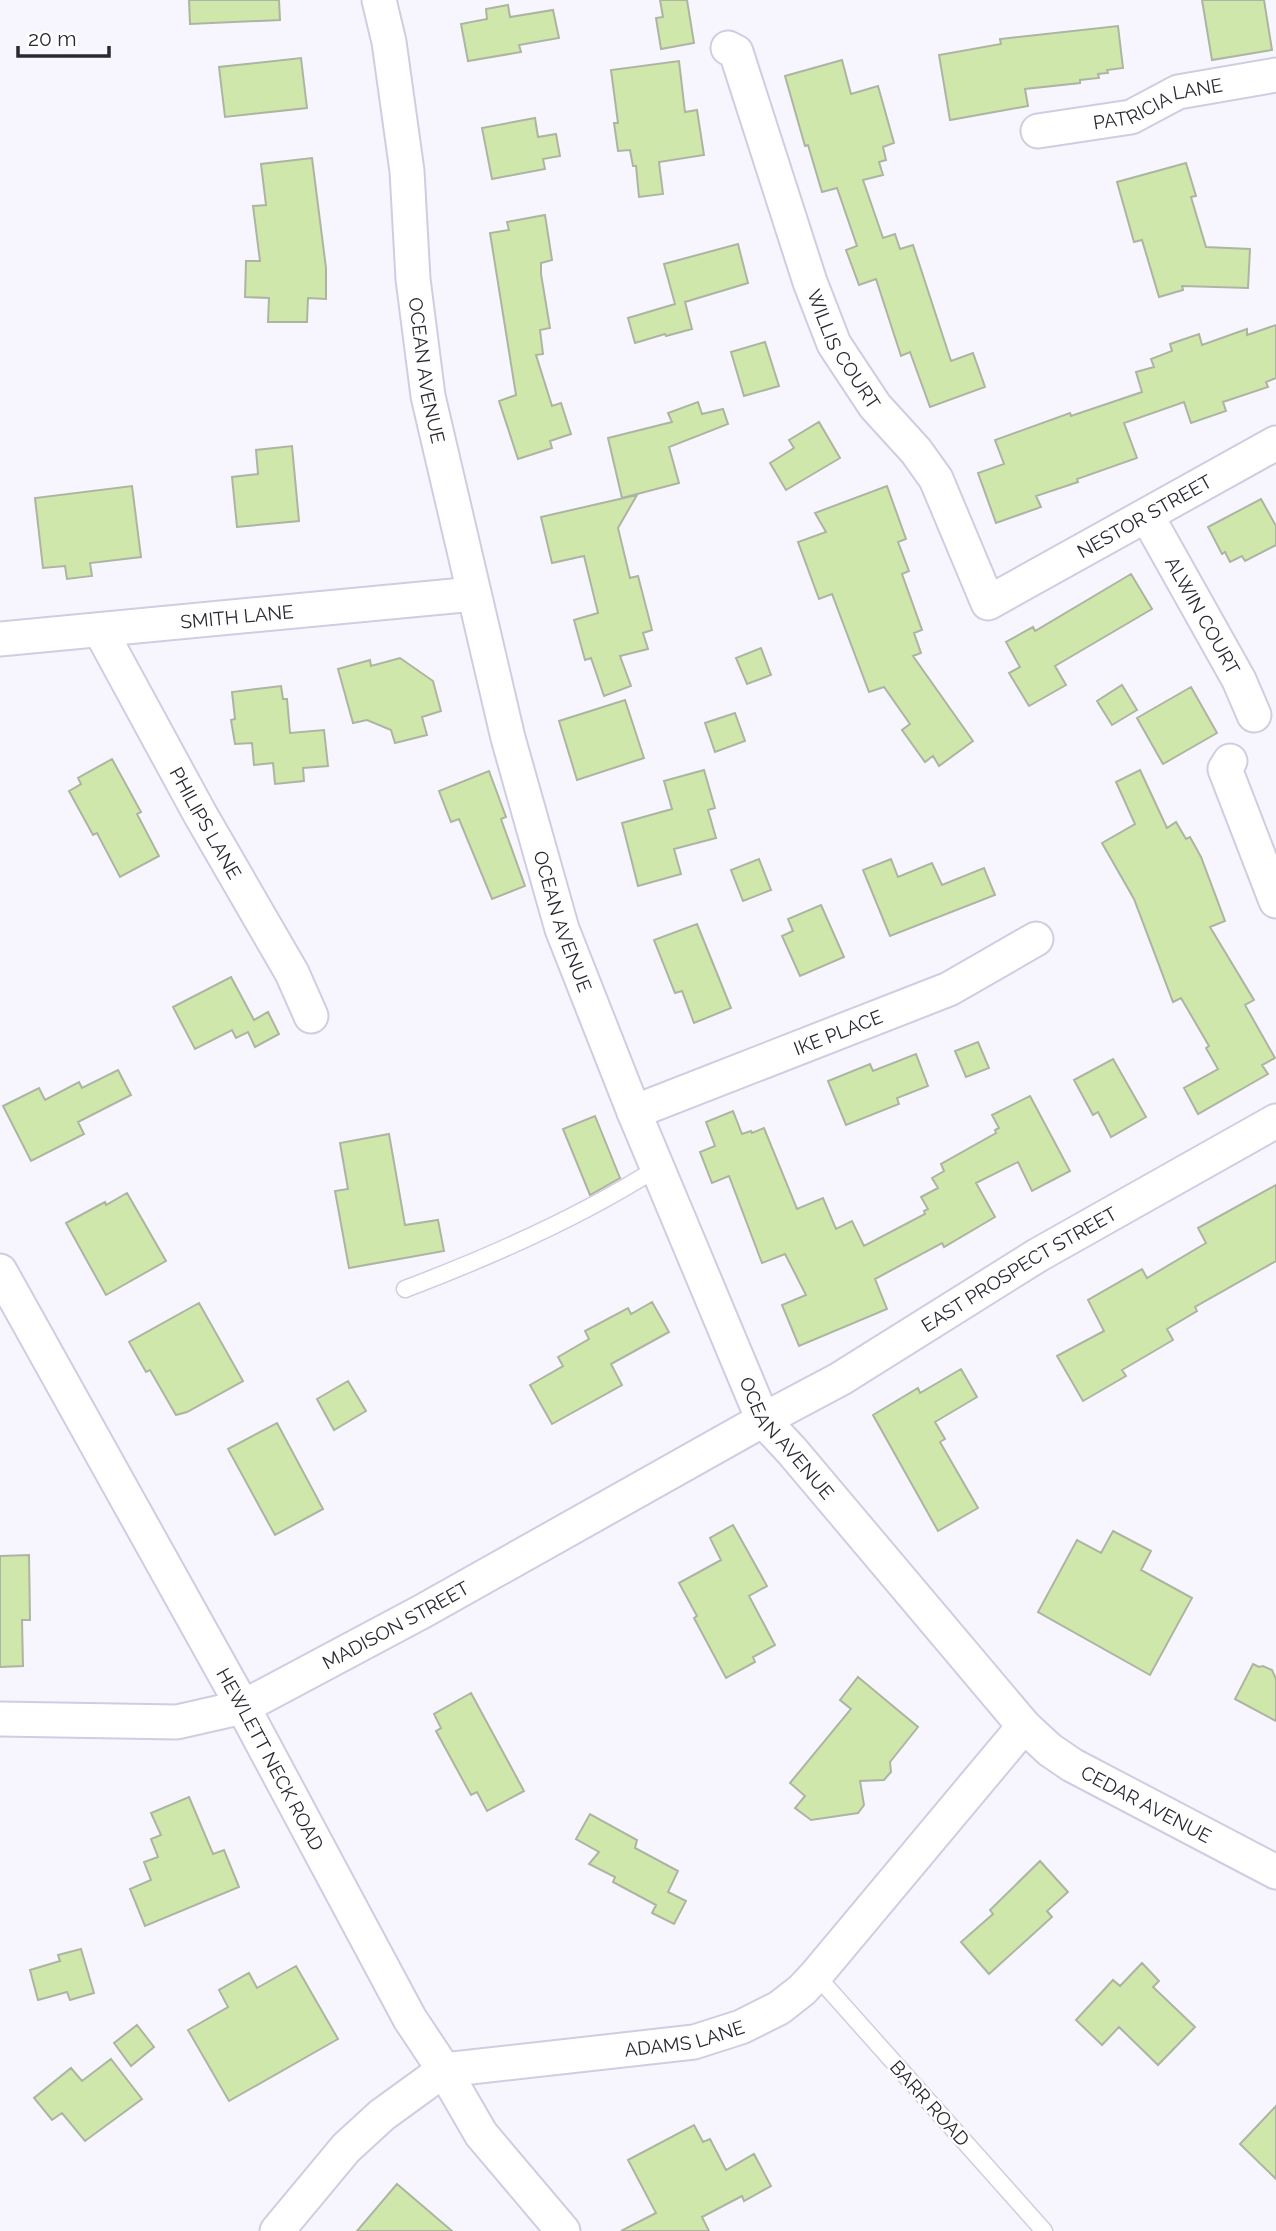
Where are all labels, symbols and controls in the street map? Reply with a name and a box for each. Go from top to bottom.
scale bar [18,14,108,58]
text: 20 m [28,26,76,51]
street label: PATRICIA LANE [1092,73,1224,134]
street label: WILLIS COURT [803,286,885,413]
street label: OCEAN AVENUE [404,296,450,445]
street label: NESTOR STREET [1073,470,1216,562]
street label: ALWIN COURT [1161,553,1245,679]
street label: SMITH LANE [179,600,295,633]
street label: PHILIPS LANE [166,763,246,883]
street label: OCEAN AVENUE [529,848,597,995]
street label: IKE PLACE [791,1005,885,1060]
street label: EAST PROSPECT STREET [917,1202,1121,1336]
street label: OCEAN AVENUE [735,1374,839,1504]
street label: MADISON STREET [319,1576,473,1674]
street label: HEWLETT NECK ROAD [212,1664,329,1854]
street label: CEDAR AVENUE [1077,1761,1215,1847]
street label: ADAMS LANE [623,2016,747,2061]
street label: BARR ROAD [886,2056,974,2150]

